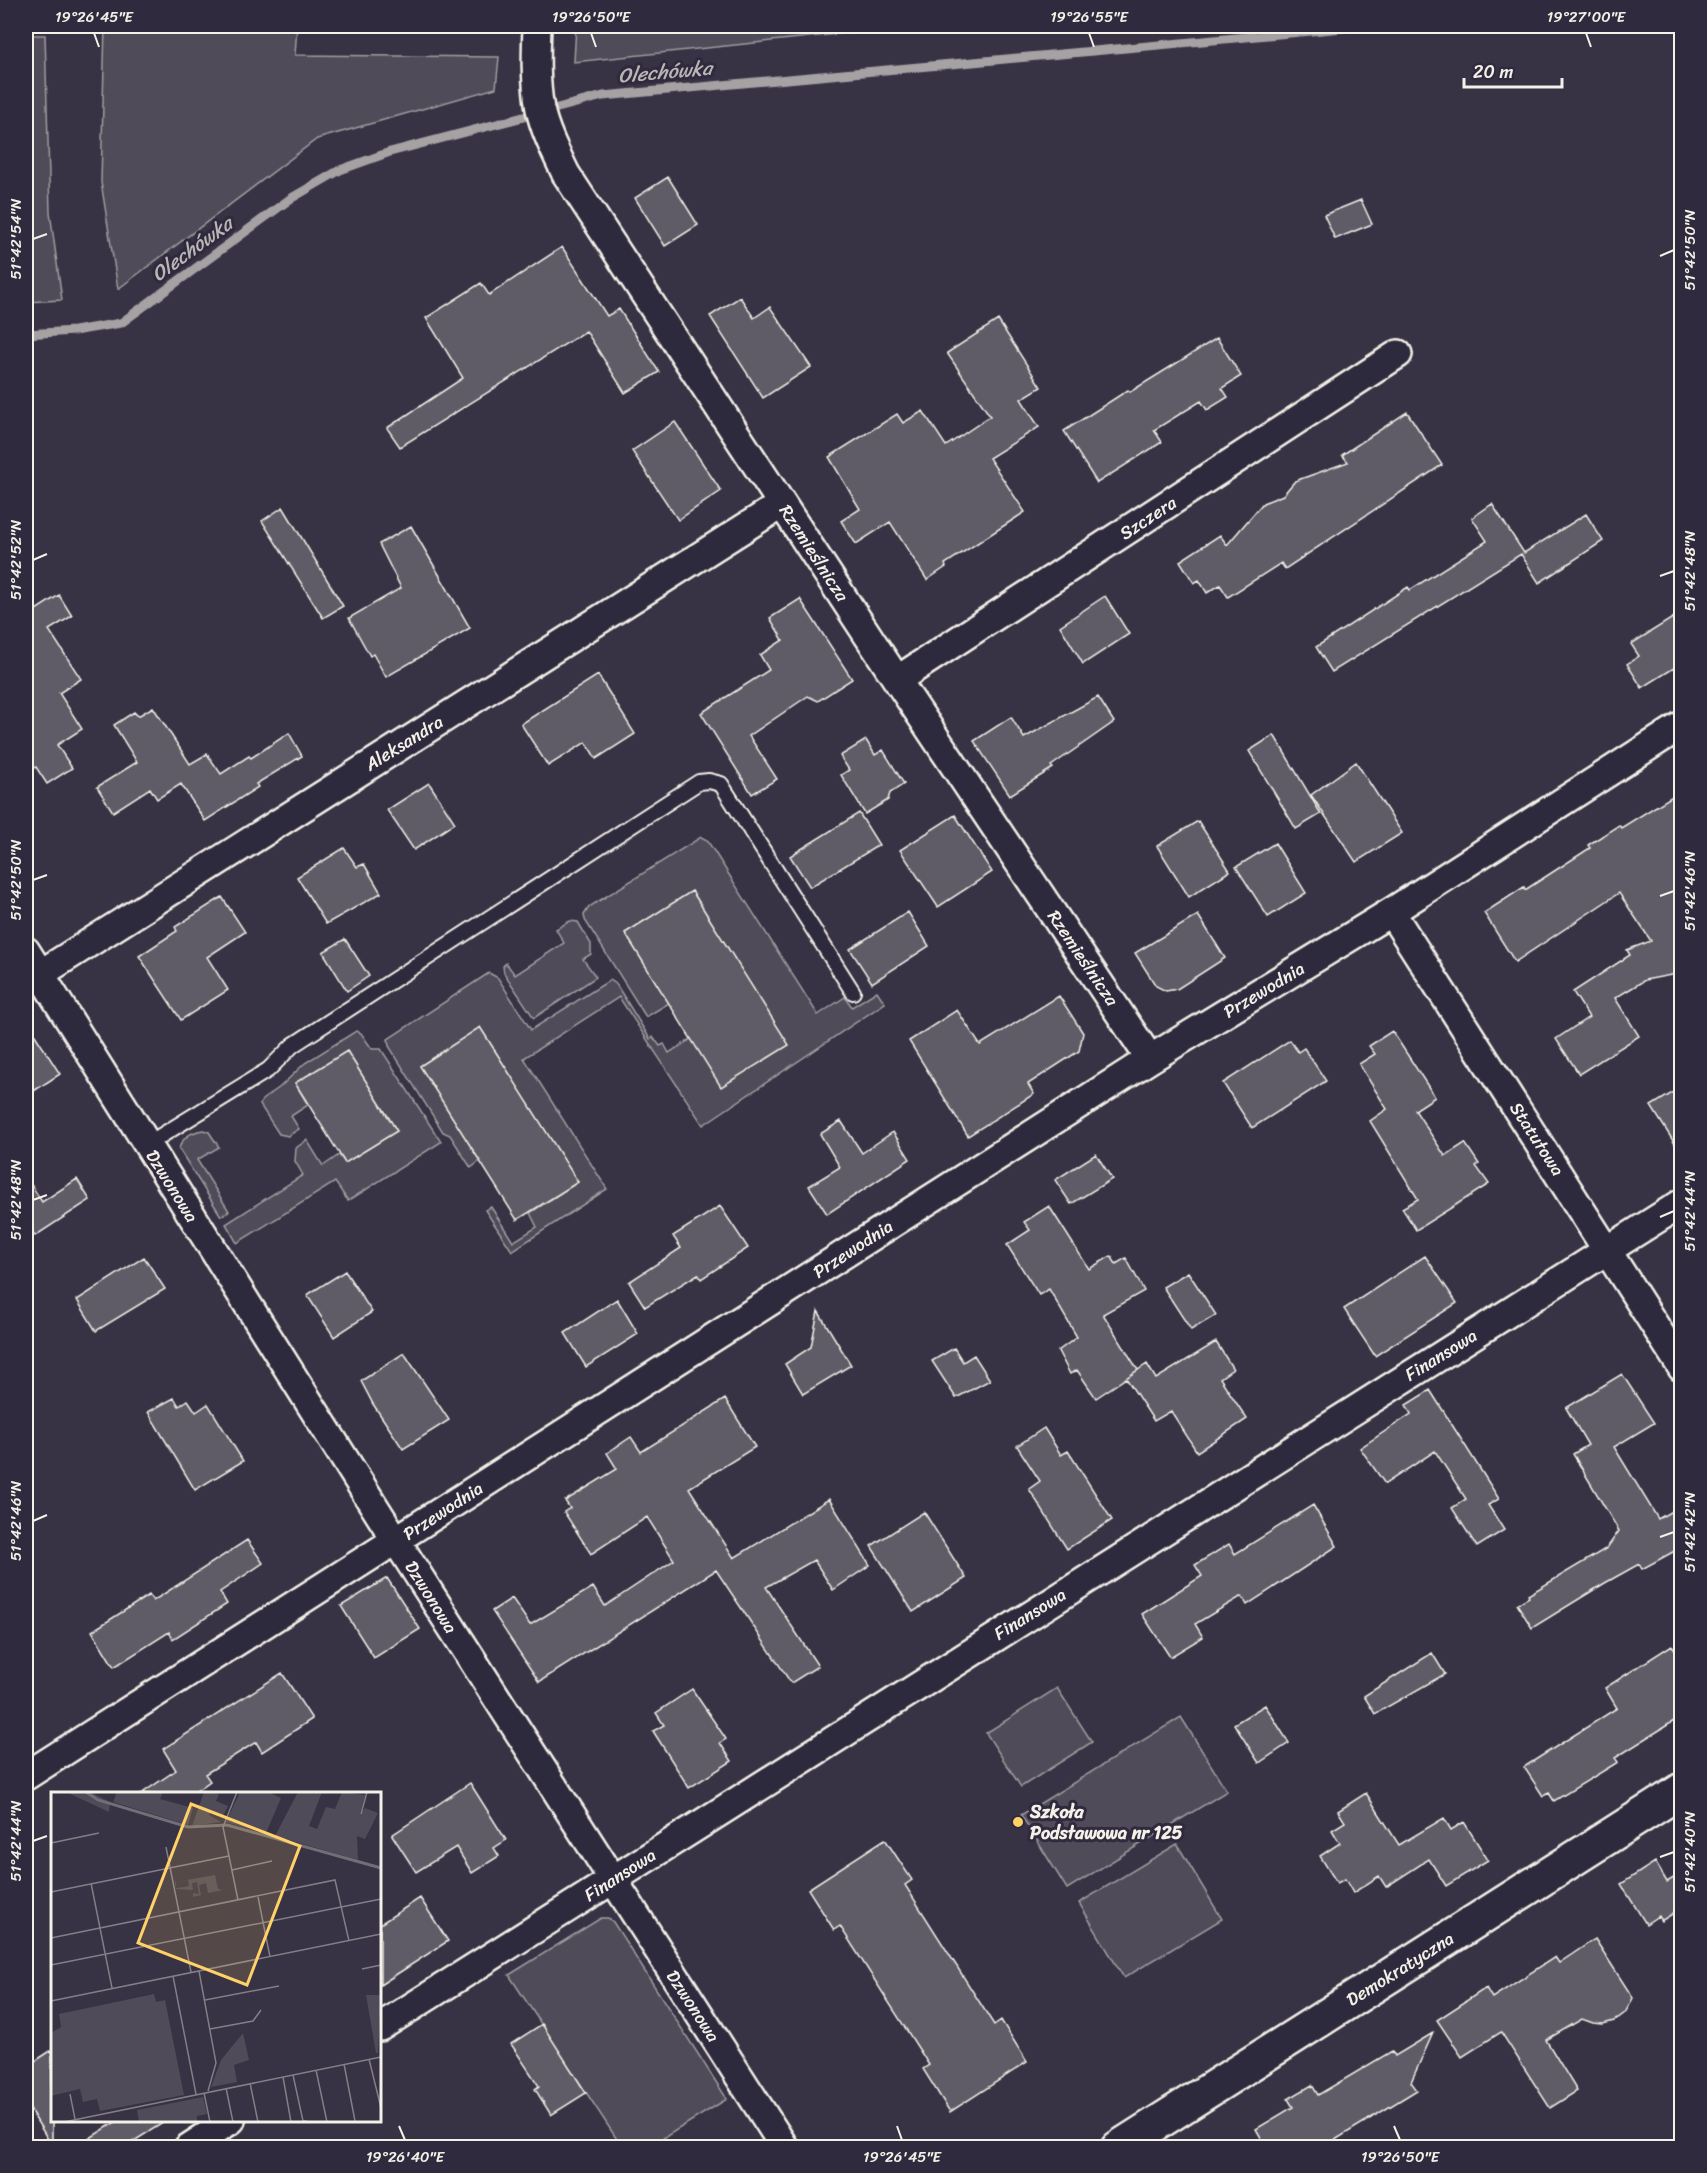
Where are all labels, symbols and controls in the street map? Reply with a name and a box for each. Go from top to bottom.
text: 19°26'45"E [55,4,135,30]
text: 19°26'50"E [552,4,632,30]
text: 19°26'55"E [1050,4,1130,30]
text: 19°27'00"E [1547,4,1627,30]
water label: Olechówka [617,50,716,94]
scale bar [1464,51,1562,89]
text: 20 m [1473,56,1513,88]
text: 51°42'54"N [3,198,29,279]
water label: Olechówka [144,205,243,291]
text: 51°42'50"N [1677,209,1703,290]
street label: Szczera [1113,487,1184,549]
street label: Rzemieślnicza [770,498,858,609]
text: 51°42'52"N [3,519,29,600]
text: 51°42'48"N [1677,530,1703,611]
street label: Aleksandra [357,706,450,780]
text: 51°42'50"N [3,839,29,920]
text: 51°42'46"N [1677,850,1703,931]
street label: Rzemieślnicza [1039,903,1128,1014]
street label: Przewodnia [1217,953,1311,1027]
street label: Statutowa [1501,1095,1573,1183]
street label: Dzwonowa [137,1143,207,1229]
text: 51°42'48"N [3,1159,29,1240]
text: 51°42'44"N [1677,1170,1703,1252]
street label: Przewodnia [806,1211,900,1287]
street label: Finansowa [1398,1320,1484,1390]
street label: Przewodnia [396,1473,490,1549]
text: 51°42'46"N [3,1480,29,1561]
text: 51°42'42"N [1677,1491,1703,1572]
street label: Dzwonowa [396,1554,466,1640]
street label: Finansowa [987,1579,1073,1649]
inset map [51,1792,381,2122]
place label: Szkoła Podstawowa nr 125 [1029,1796,1183,1849]
text: 51°42'44"N [3,1800,29,1882]
text: 51°42'40"N [1677,1811,1703,1893]
marker: Szkoła Podstawowa nr 125 [1011,1815,1025,1829]
street label: Finansowa [577,1840,663,1910]
street label: Demokratyczna [1340,1923,1460,2015]
street label: Dzwonowa [657,1963,729,2049]
text: 19°26'40"E [366,2144,446,2170]
text: 19°26'45"E [863,2144,943,2170]
text: 19°26'50"E [1361,2144,1441,2170]

